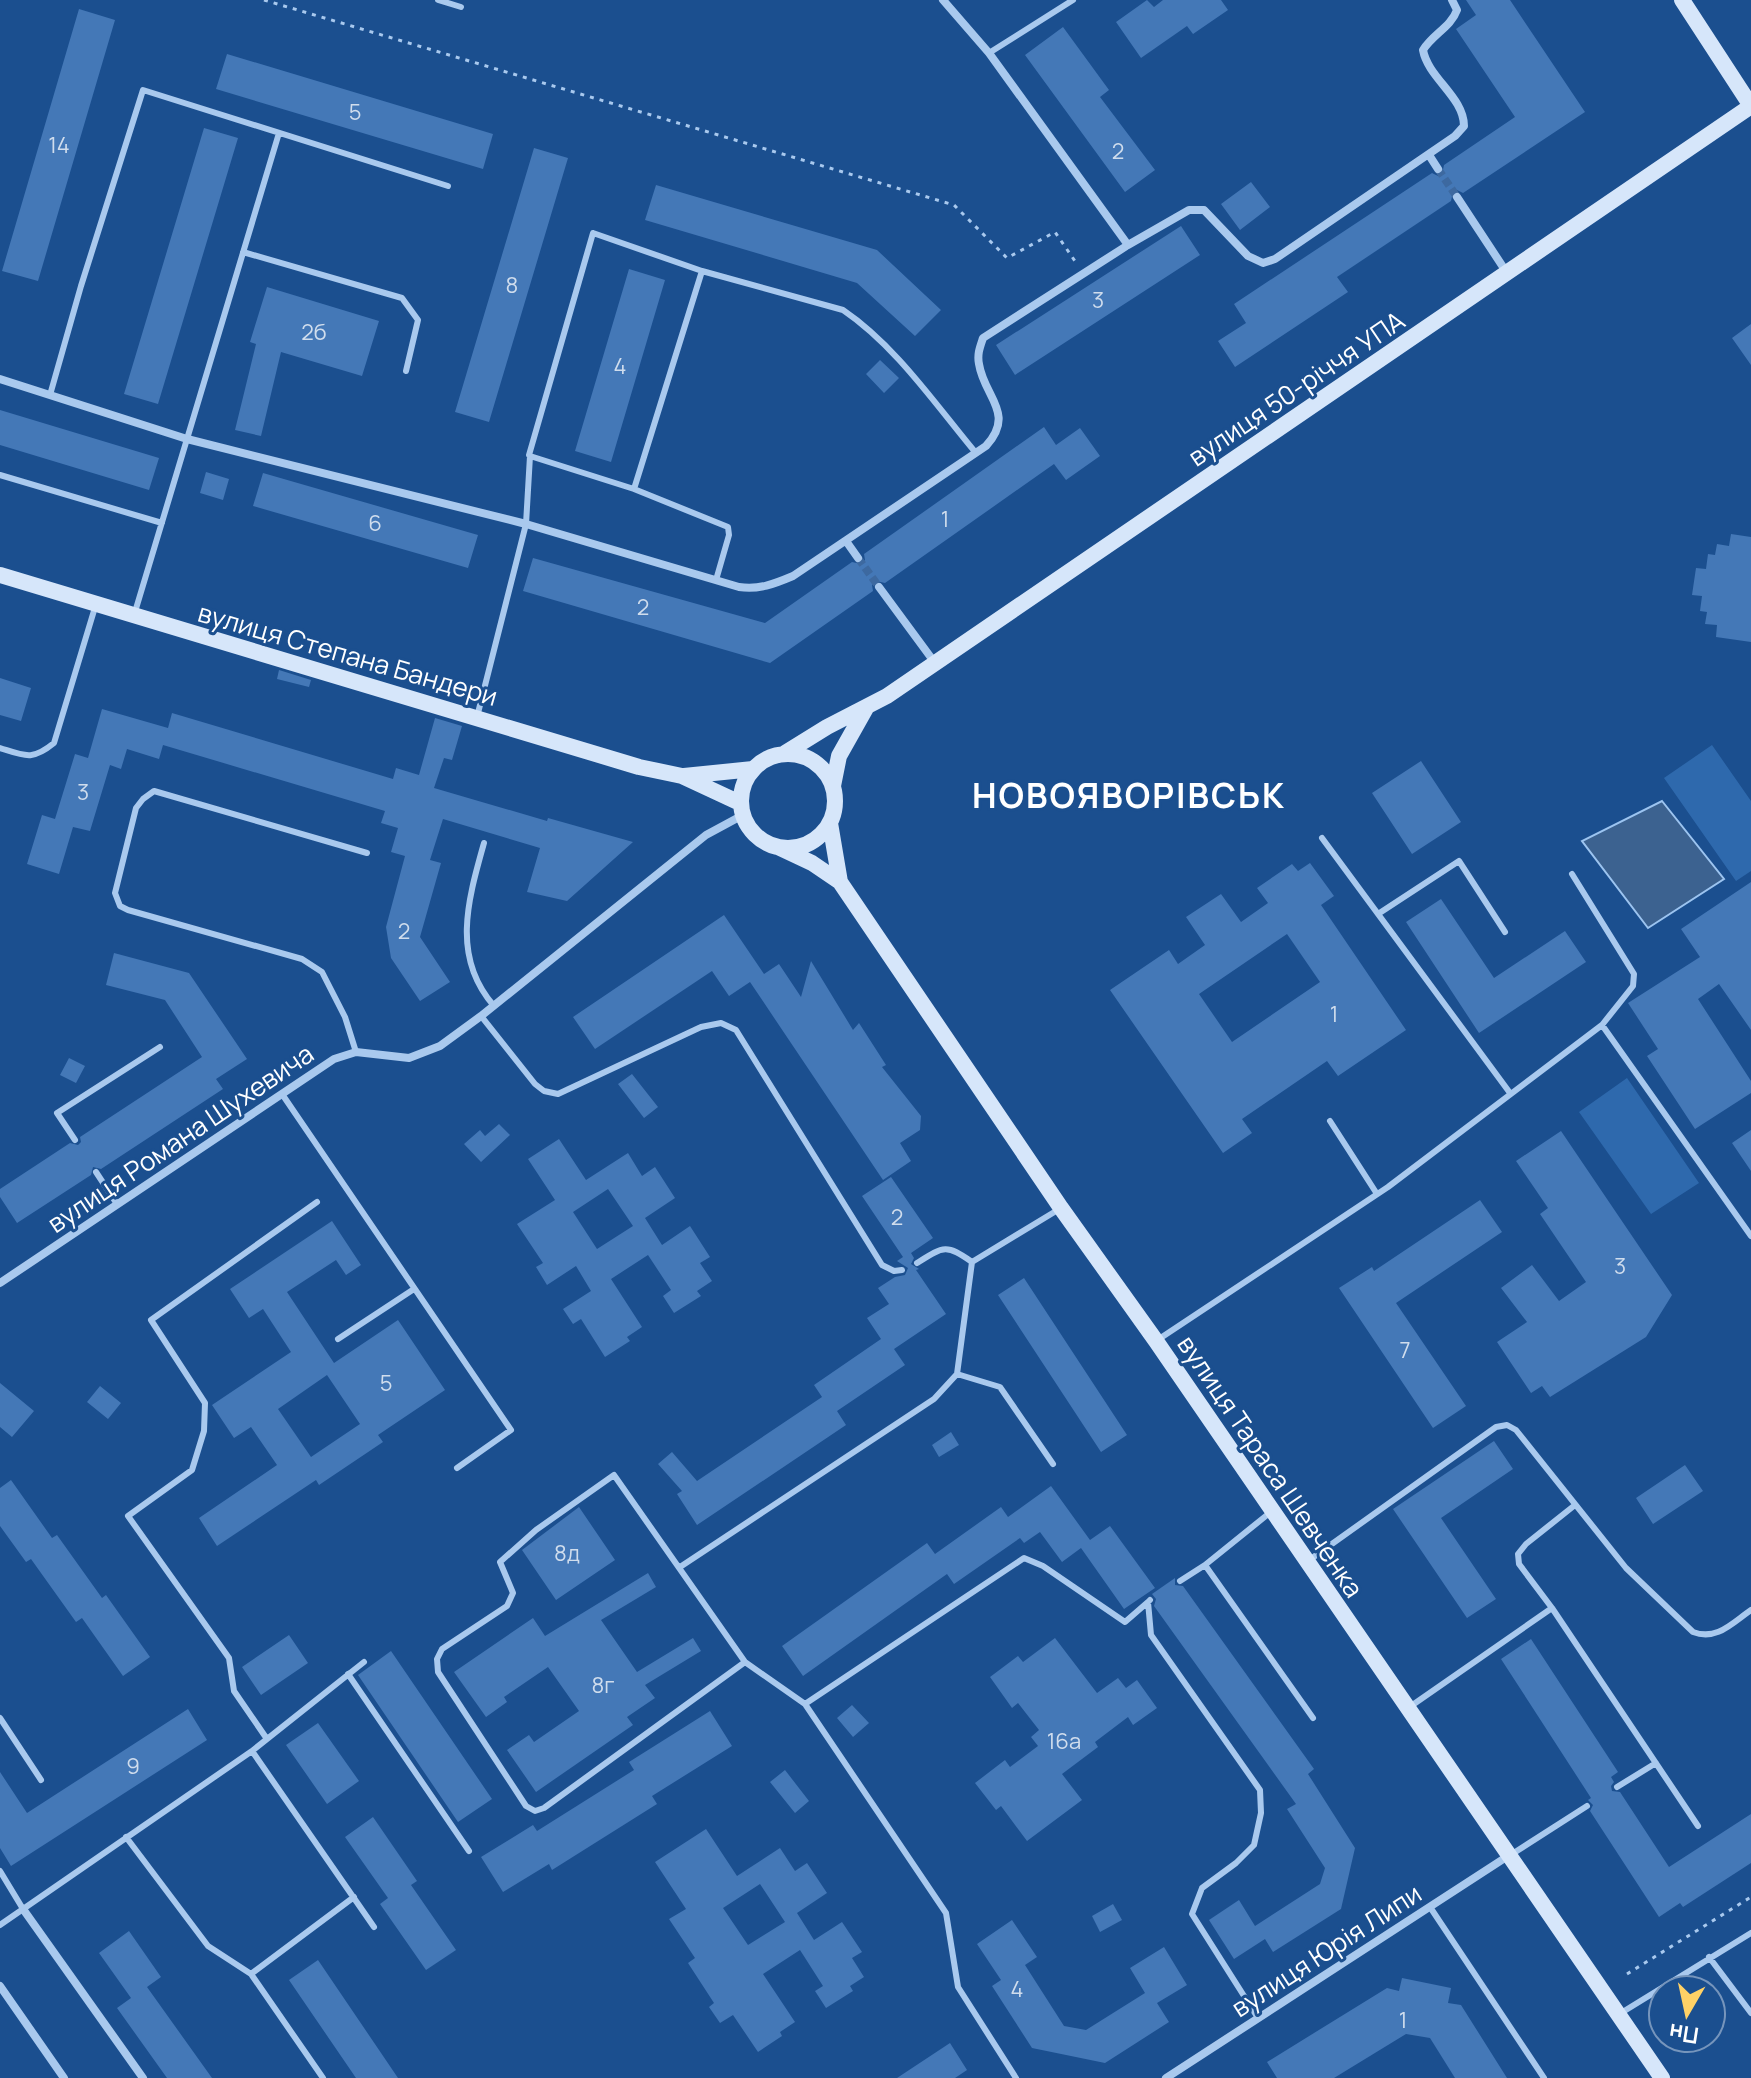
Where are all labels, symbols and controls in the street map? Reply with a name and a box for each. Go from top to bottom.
house number: 5 [349,97,361,127]
house number: 14 [48,130,70,160]
house number: 2 [1112,136,1124,166]
house number: 8 [506,270,518,300]
house number: 3 [1092,285,1104,315]
street label: вулиця 50-річчя УПА [1181,302,1411,474]
house number: 2б [301,317,327,347]
house number: 4 [614,351,626,381]
house number: 1 [941,504,949,534]
house number: 6 [368,508,382,538]
house number: 2 [637,592,649,622]
street label: вулиця Степана Бандери [194,594,502,714]
district label: НОВОЯВОРІВСЬК [972,772,1286,818]
house number: 3 [77,777,89,807]
house number: 2 [398,916,410,946]
house number: 1 [1330,999,1338,1029]
street label: вулиця Романа Шухевича [40,1035,320,1241]
house number: 2 [891,1202,903,1232]
house number: 3 [1614,1251,1626,1281]
street label: вулиця Тараса Шевченка [1170,1328,1372,1604]
house number: 7 [1399,1335,1411,1365]
house number: 5 [380,1368,392,1398]
house number: 8д [554,1538,580,1568]
house number: 8г [591,1670,615,1700]
house number: 16а [1047,1726,1081,1756]
house number: 9 [126,1751,140,1781]
street label: вулиця Юрія Липи [1224,1875,1428,2025]
house number: 4 [1011,1974,1023,2004]
north arrow [1647,1974,1727,2054]
house number: 1 [1399,2005,1407,2035]
text: Пн [1667,2017,1701,2051]

